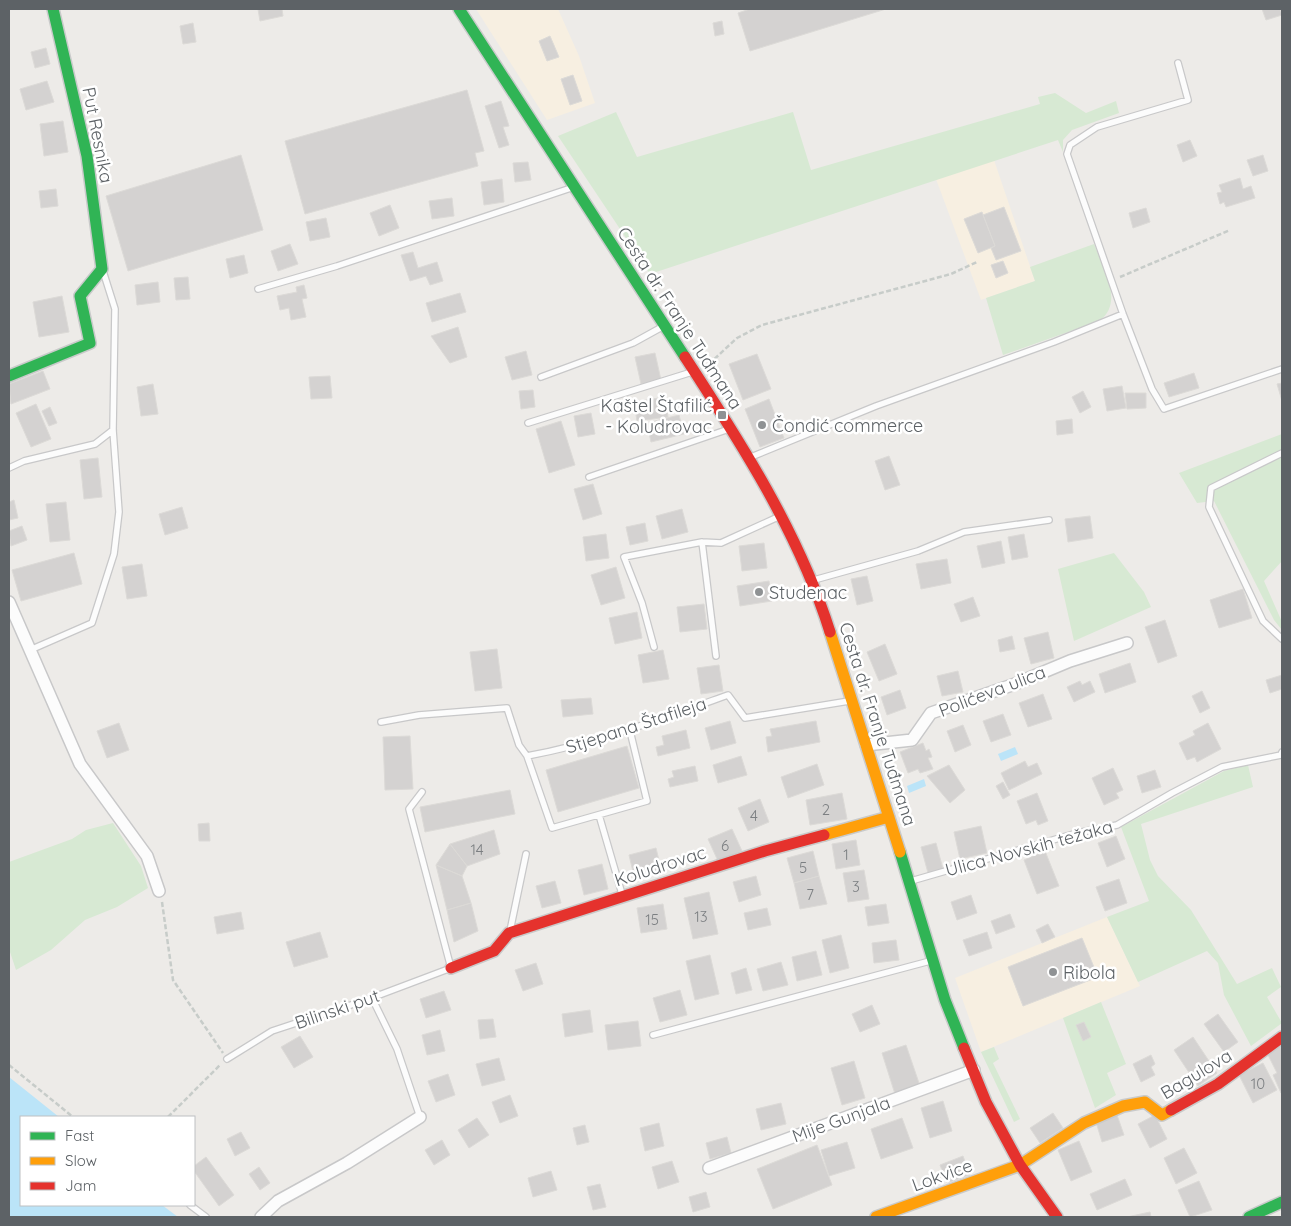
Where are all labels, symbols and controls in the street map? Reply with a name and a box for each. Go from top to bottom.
street label: Put Resnika [77,85,119,185]
street label: Cesta dr. Franje Tuđmana [612,222,748,414]
place label: Kaštel Štafilić - Koludrovac [601,394,712,438]
marker: Kaštel Štafilić - Koludrovac [716,409,728,421]
place label: Čondić commerce [772,414,923,437]
marker: Čondić commerce [756,419,768,431]
place label: Studenac [769,581,847,604]
marker: Studenac [753,586,765,598]
street label: Cesta dr. Franje Tuđmana [834,619,922,829]
street label: Polićeva ulica [935,660,1049,722]
street label: Stjepana Štafileja [563,691,709,759]
house number: 2 [822,800,830,819]
house number: 4 [750,806,758,825]
street label: Ulica Novskih težaka [943,815,1115,881]
house number: 6 [721,836,729,855]
house number: 14 [470,840,484,859]
street label: Koludrovac [611,840,709,892]
house number: 1 [843,845,849,864]
house number: 5 [799,858,807,877]
house number: 3 [852,877,860,896]
house number: 7 [806,885,814,904]
house number: 13 [694,907,708,926]
house number: 15 [645,910,659,929]
place label: Ribola [1063,961,1116,984]
marker: Ribola [1047,966,1059,978]
street label: Bilinski put [292,984,382,1034]
street label: Bagulova [1156,1044,1236,1104]
house number: 10 [1251,1074,1265,1093]
street label: Mije Gunjala [789,1091,893,1147]
legend [20,1116,195,1206]
text: Fast [65,1126,94,1145]
text: Slow [65,1151,97,1170]
street label: Lokvice [908,1153,976,1197]
text: Jam [65,1176,96,1195]

